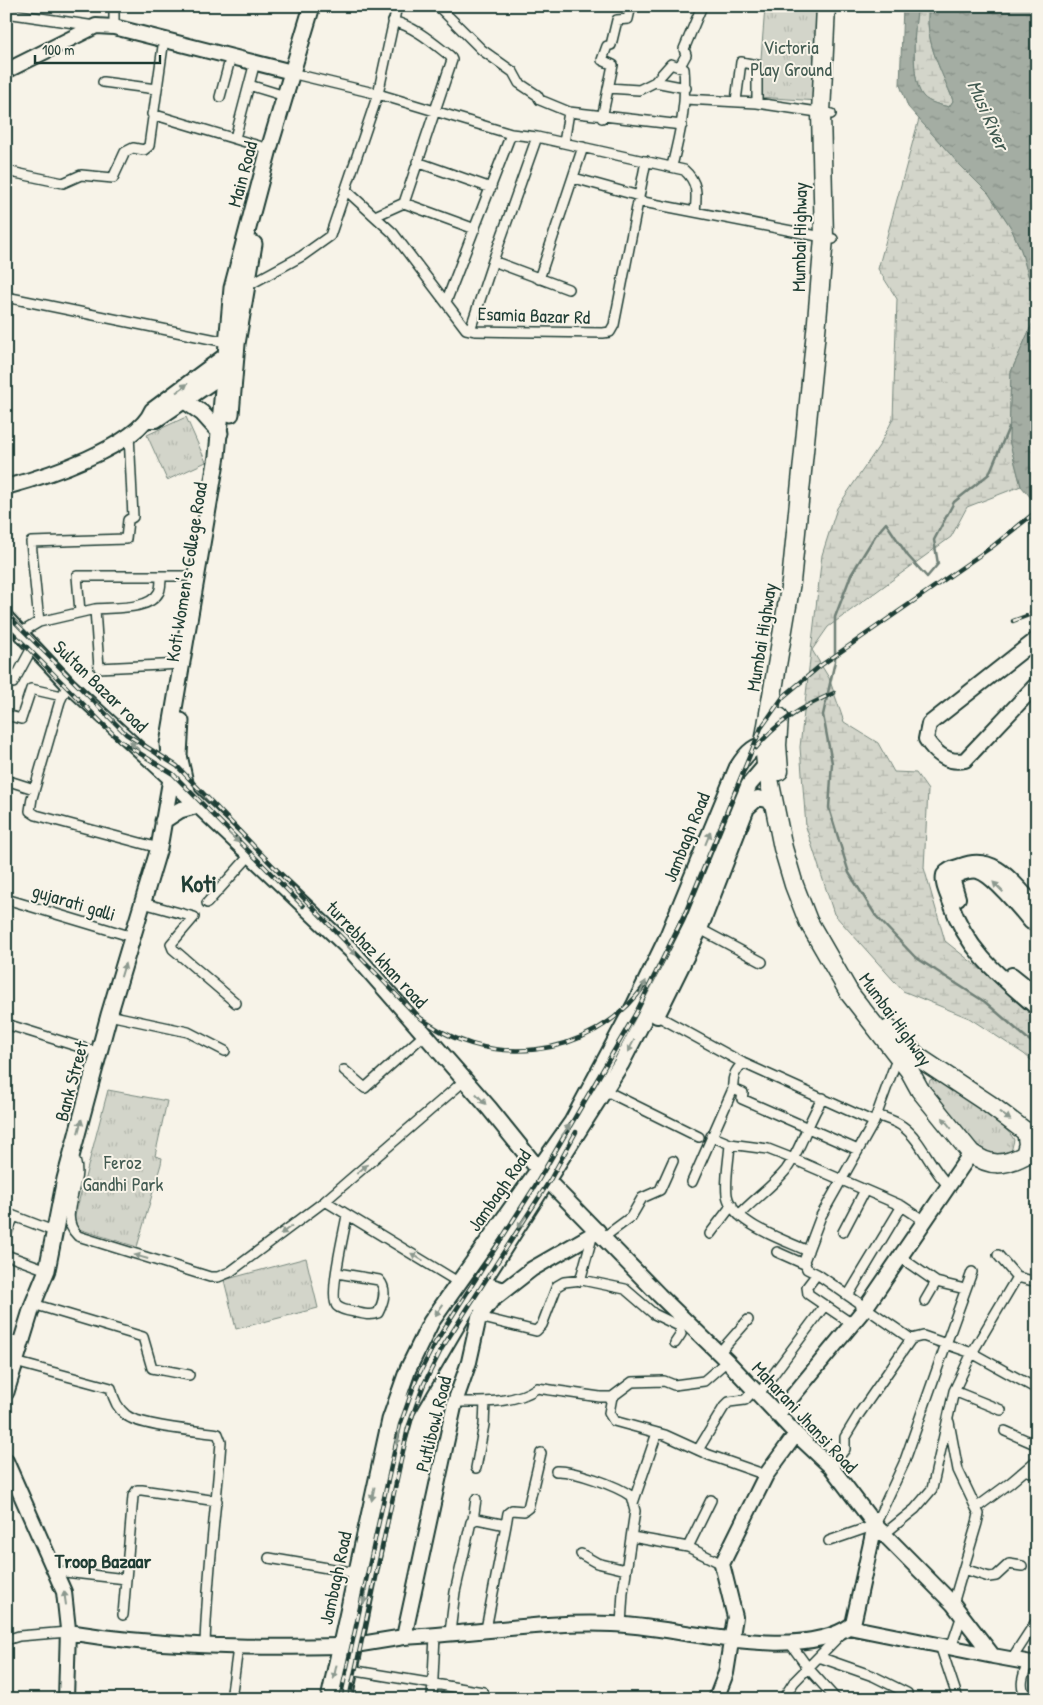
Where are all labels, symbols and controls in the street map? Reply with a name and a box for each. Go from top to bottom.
scale bar [35,32,160,64]
park label: Victoria Play Ground [750,34,832,82]
text: 100 m [42,39,75,60]
water label: Musi River [962,76,1017,156]
street label: Main Road [221,138,263,210]
street label: Mumbai Highway [785,182,813,292]
street label: Esamia Bazar Rd [477,300,591,330]
one-way arrow [175,382,188,393]
street label: Koti Women's College Road [159,480,213,664]
street label: Mumbai Highway [740,581,782,693]
street label: Sultan Bazar road [48,634,155,738]
one-way arrow [129,740,141,752]
street label: Jambagh Road [656,788,716,886]
one-way arrow [704,831,712,845]
one-way arrow [227,832,239,844]
district label: Koti [181,867,217,899]
street label: gujarati galli [29,877,119,927]
one-way arrow [992,881,1004,893]
street label: turrebhaz khan road [320,895,434,1014]
one-way arrow [345,944,357,956]
one-way arrow [120,962,128,977]
street label: Mumbai Highway [853,967,939,1071]
one-way arrow [640,980,648,994]
street label: Bank Street [48,1038,94,1124]
one-way arrow [627,1038,635,1053]
one-way arrow [475,1092,487,1104]
one-way arrow [999,1110,1012,1120]
one-way arrow [941,1117,952,1130]
one-way arrow [76,1119,84,1134]
one-way arrow [560,1124,571,1137]
street label: Jambagh Road [461,1143,537,1236]
park label: Feroz Gandhi Park [83,1149,164,1197]
one-way arrow [355,1163,367,1175]
one-way arrow [517,1215,527,1228]
one-way arrow [280,1225,293,1236]
one-way arrow [134,1252,149,1260]
one-way arrow [410,1252,423,1262]
one-way arrow [434,1303,444,1317]
street label: Maharani Jhansi Road [746,1355,864,1479]
street label: Putlibowl Road [409,1373,458,1474]
one-way arrow [394,1430,402,1445]
one-way arrow [369,1487,377,1503]
street label: Jambagh Road [312,1528,358,1627]
district label: Troop Bazaar [54,1547,151,1575]
one-way arrow [60,1589,68,1605]
one-way arrow [361,1589,369,1604]
one-way arrow [331,1665,339,1680]

